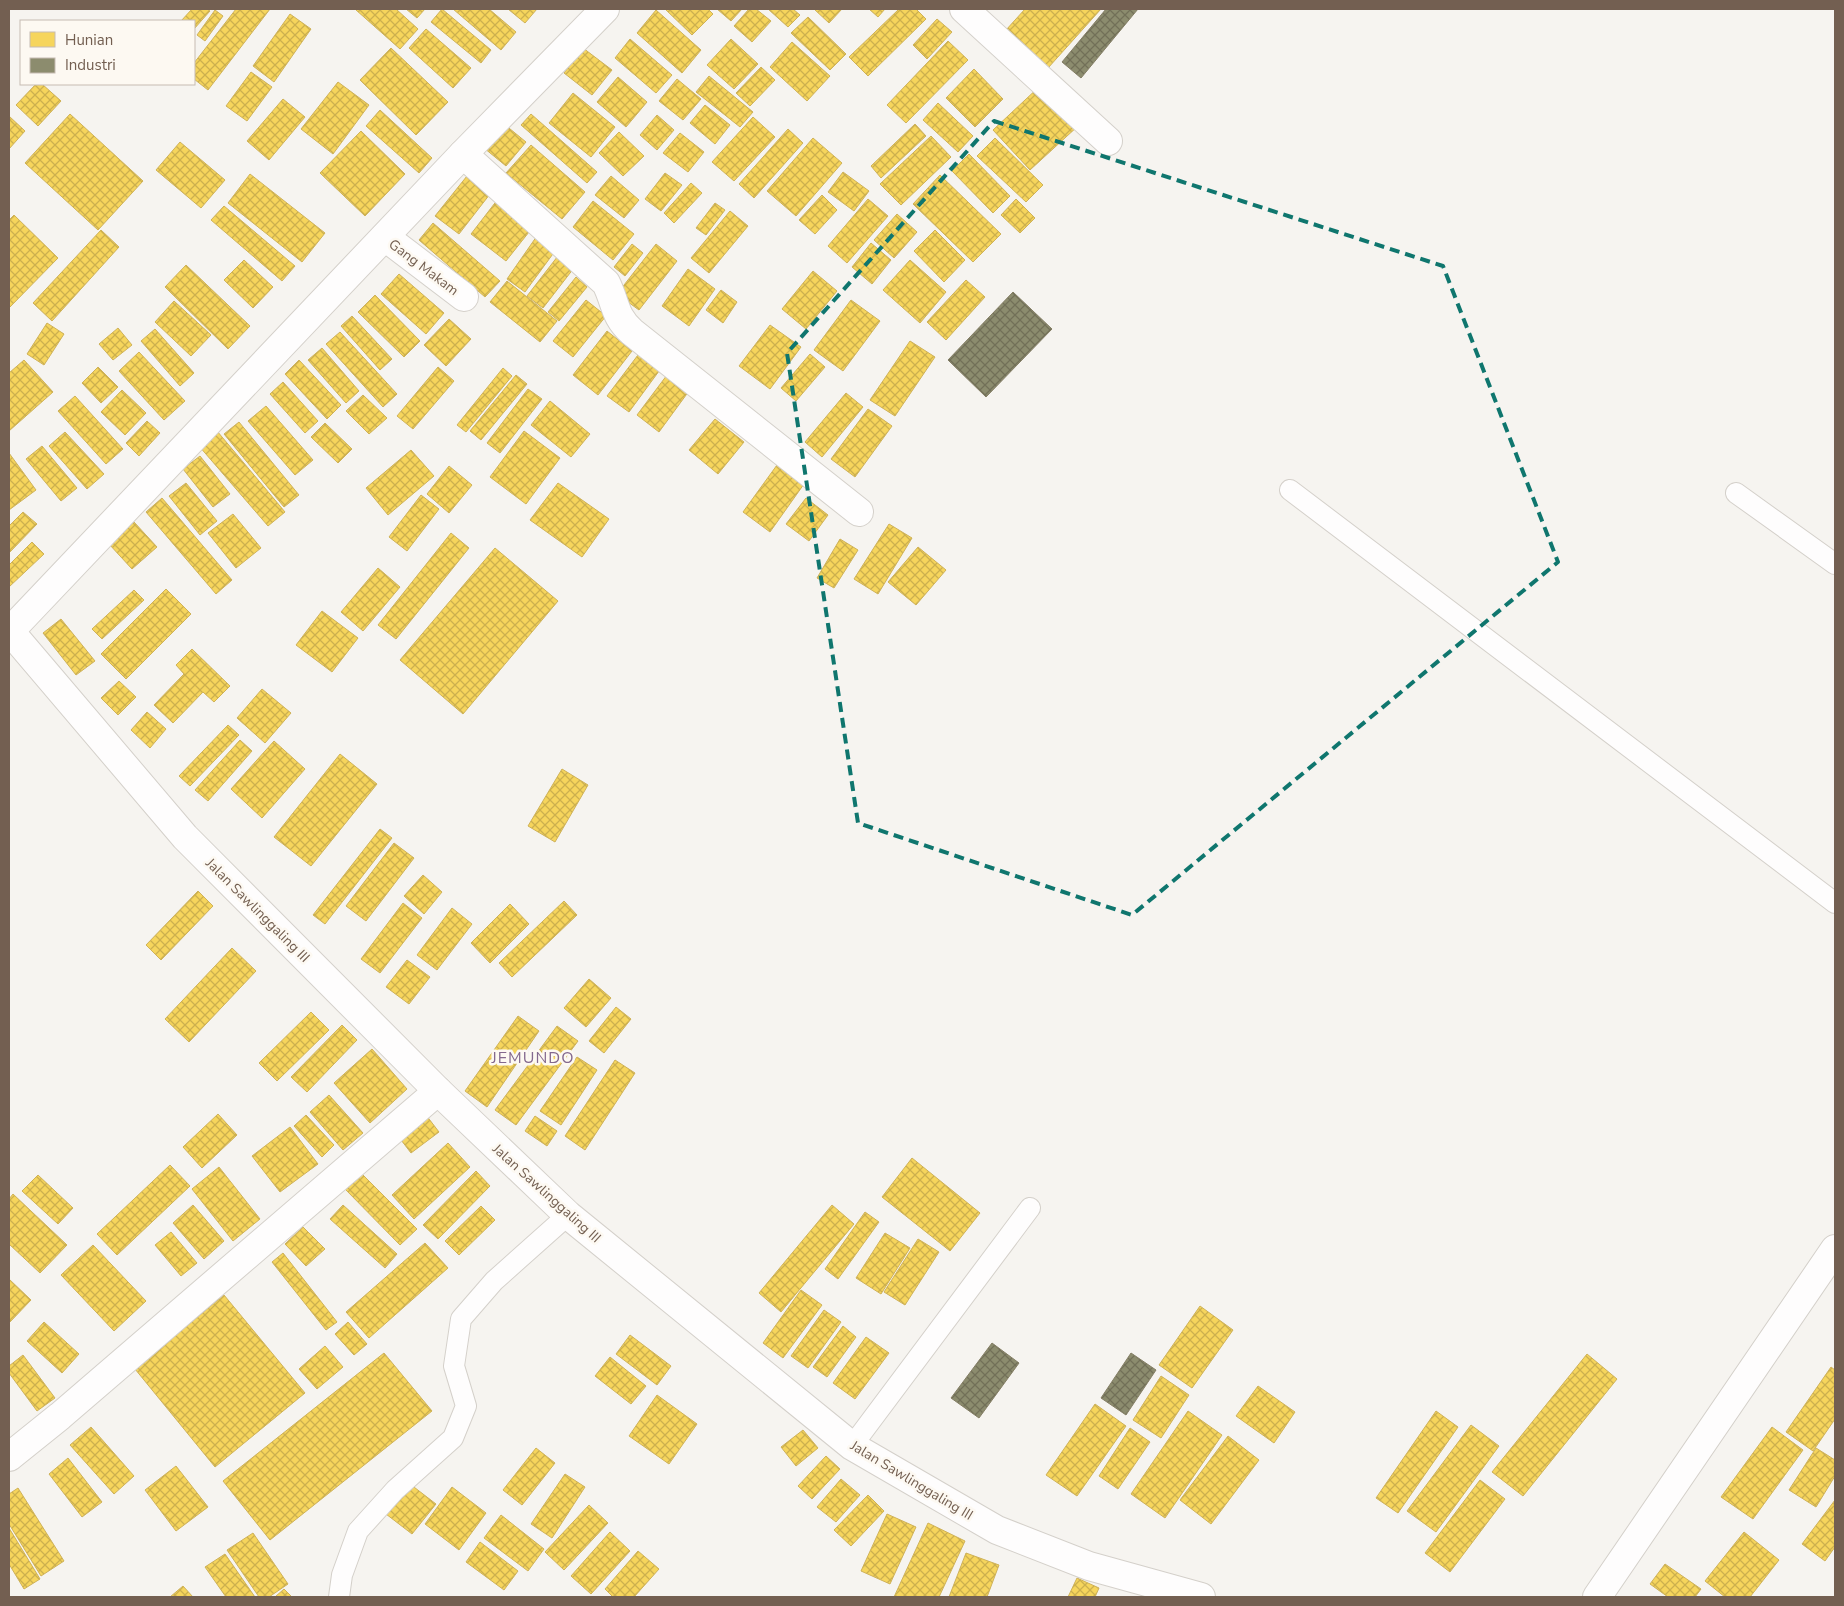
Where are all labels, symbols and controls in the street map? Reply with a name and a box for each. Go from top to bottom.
legend [20,20,195,85]
text: Hunian [65,30,113,50]
text: Industri [65,55,116,75]
street label: Gang Makam [385,235,463,300]
street label: Jalan Sawlinggaling III [201,853,314,967]
district label: JEMUNDO [491,1047,574,1069]
street label: Jalan Sawlinggaling III [488,1139,605,1247]
street label: Jalan Sawlinggaling III [846,1436,977,1525]

